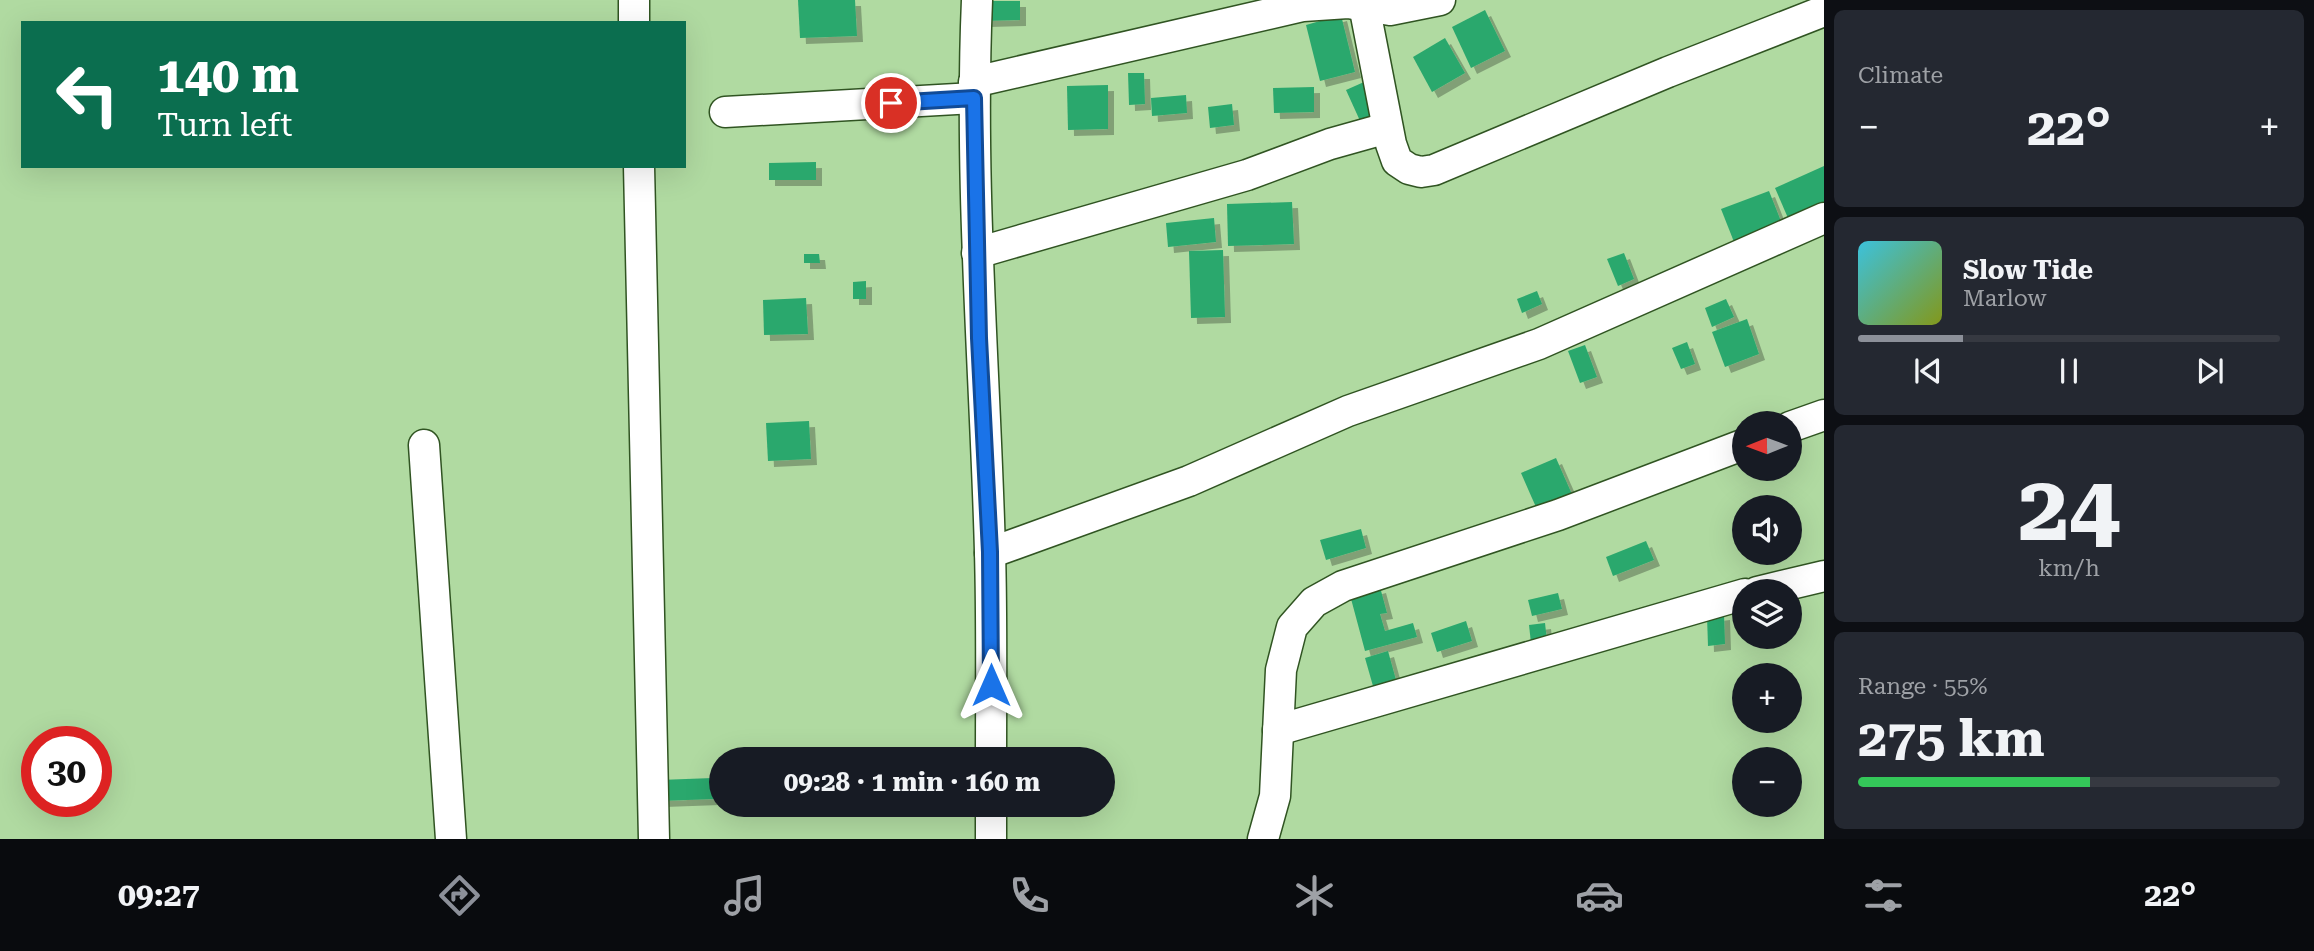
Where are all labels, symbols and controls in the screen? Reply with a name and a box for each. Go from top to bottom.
text: 140 m [157,47,299,104]
icon: left [42,49,133,140]
text: Climate [1858,62,1943,89]
pin [861,73,921,133]
icon: arrive [872,84,910,122]
text: 22° [2027,97,2111,158]
text: − [1858,105,1879,149]
text: + [2259,105,2280,149]
text: Turn left [157,106,292,144]
text: Slow Tide [1963,255,2093,285]
text: Marlow [1963,285,2046,312]
icon: previous [1909,352,1947,390]
icon: pause [2050,352,2088,390]
icon: next [2191,352,2229,390]
north arrow [1732,411,1802,481]
map controls [1732,411,1802,817]
text: 24 [2018,456,2120,562]
button: sound [1732,495,1802,565]
text: km/h [2038,555,2100,582]
button: layers [1732,579,1802,649]
position arrow [954,648,1028,722]
button: + [1732,663,1802,733]
text: Range · 55% [1858,673,1987,700]
text: 275 km [1858,708,2045,769]
speed limit sign: 30 [21,726,112,817]
button: − [1732,747,1802,817]
text: 09:28 · 1 min · 160 m [784,767,1040,797]
icon: directions [435,871,484,920]
icon: music [720,871,769,920]
icon: phone [1005,871,1054,920]
icon: climate [1290,871,1339,920]
icon: car [1575,871,1624,920]
icon: filters [1859,871,1908,920]
text: 09:27 [118,876,200,914]
text: 22° [2144,876,2196,914]

